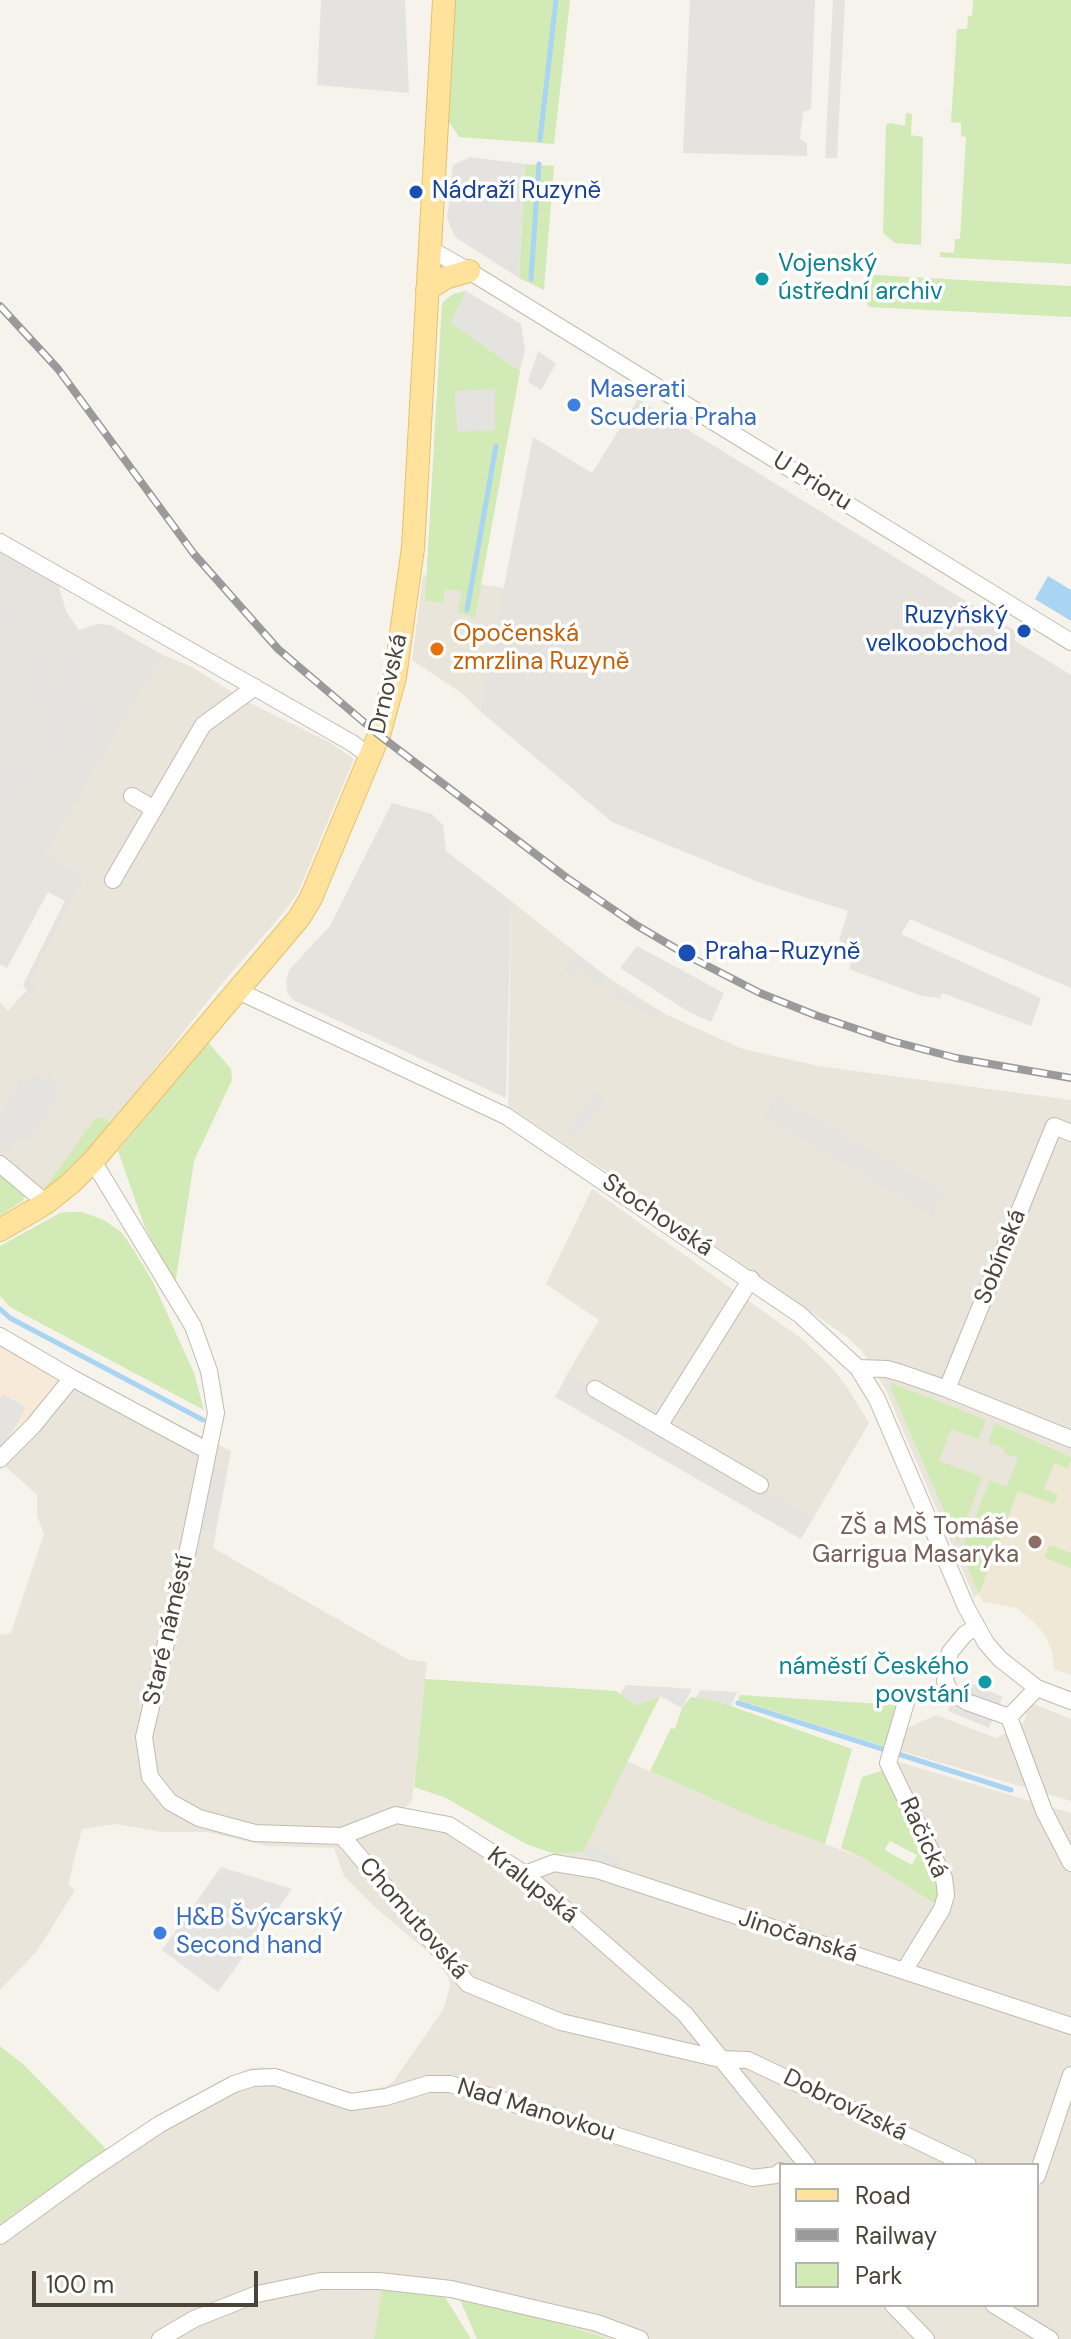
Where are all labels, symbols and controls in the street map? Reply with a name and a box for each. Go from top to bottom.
place label: Nádraží Ruzyně [432,178,601,206]
marker: Nádraží Ruzyně [407,183,425,201]
place label: Vojenský ústřední archiv [778,251,943,307]
marker: Vojenský ústřední archiv [753,270,771,288]
place label: Maserati Scuderia Praha [590,377,757,433]
marker: Maserati Scuderia Praha [565,396,583,414]
street label: U Prioru [767,447,857,517]
place label: Ruzyňský velkoobchod [865,603,1008,659]
place label: Opočenská zmrzlina Ruzyně [453,621,629,677]
marker: Ruzyňský velkoobchod [1015,622,1033,640]
street label: Drnovská [364,631,414,737]
marker: Opočenská zmrzlina Ruzyně [428,640,446,658]
place label: Praha-Ruzyně [705,939,860,967]
marker: Praha-Ruzyně [676,942,698,964]
street label: Stochovská [596,1168,718,1264]
street label: Sobínská [969,1206,1033,1308]
place label: ZŠ a MŠ Tomáše Garrigua Masaryka [812,1514,1019,1570]
marker: ZŠ a MŠ Tomáše Garrigua Masaryka [1026,1533,1044,1551]
street label: Staré náměstí [138,1552,200,1708]
place label: náměstí Českého povstání [779,1654,969,1710]
marker: náměstí Českého povstání [976,1673,994,1691]
street label: Račická [893,1793,953,1883]
street label: Kralupská [481,1842,583,1930]
street label: Chomutovská [352,1852,474,1986]
street label: Jinočanská [735,1904,861,1970]
place label: H&B Švýcarský Second hand [176,1905,343,1961]
marker: H&B Švýcarský Second hand [151,1924,169,1942]
street label: Dobrovízská [779,2064,911,2148]
street label: Nad Manovkou [454,2073,618,2149]
legend [779,2163,1039,2307]
text: Road [855,2180,911,2211]
text: Railway [855,2220,937,2251]
scale bar [36,2255,262,2305]
text: Park [855,2260,902,2291]
text: 100 m [46,2269,114,2300]

